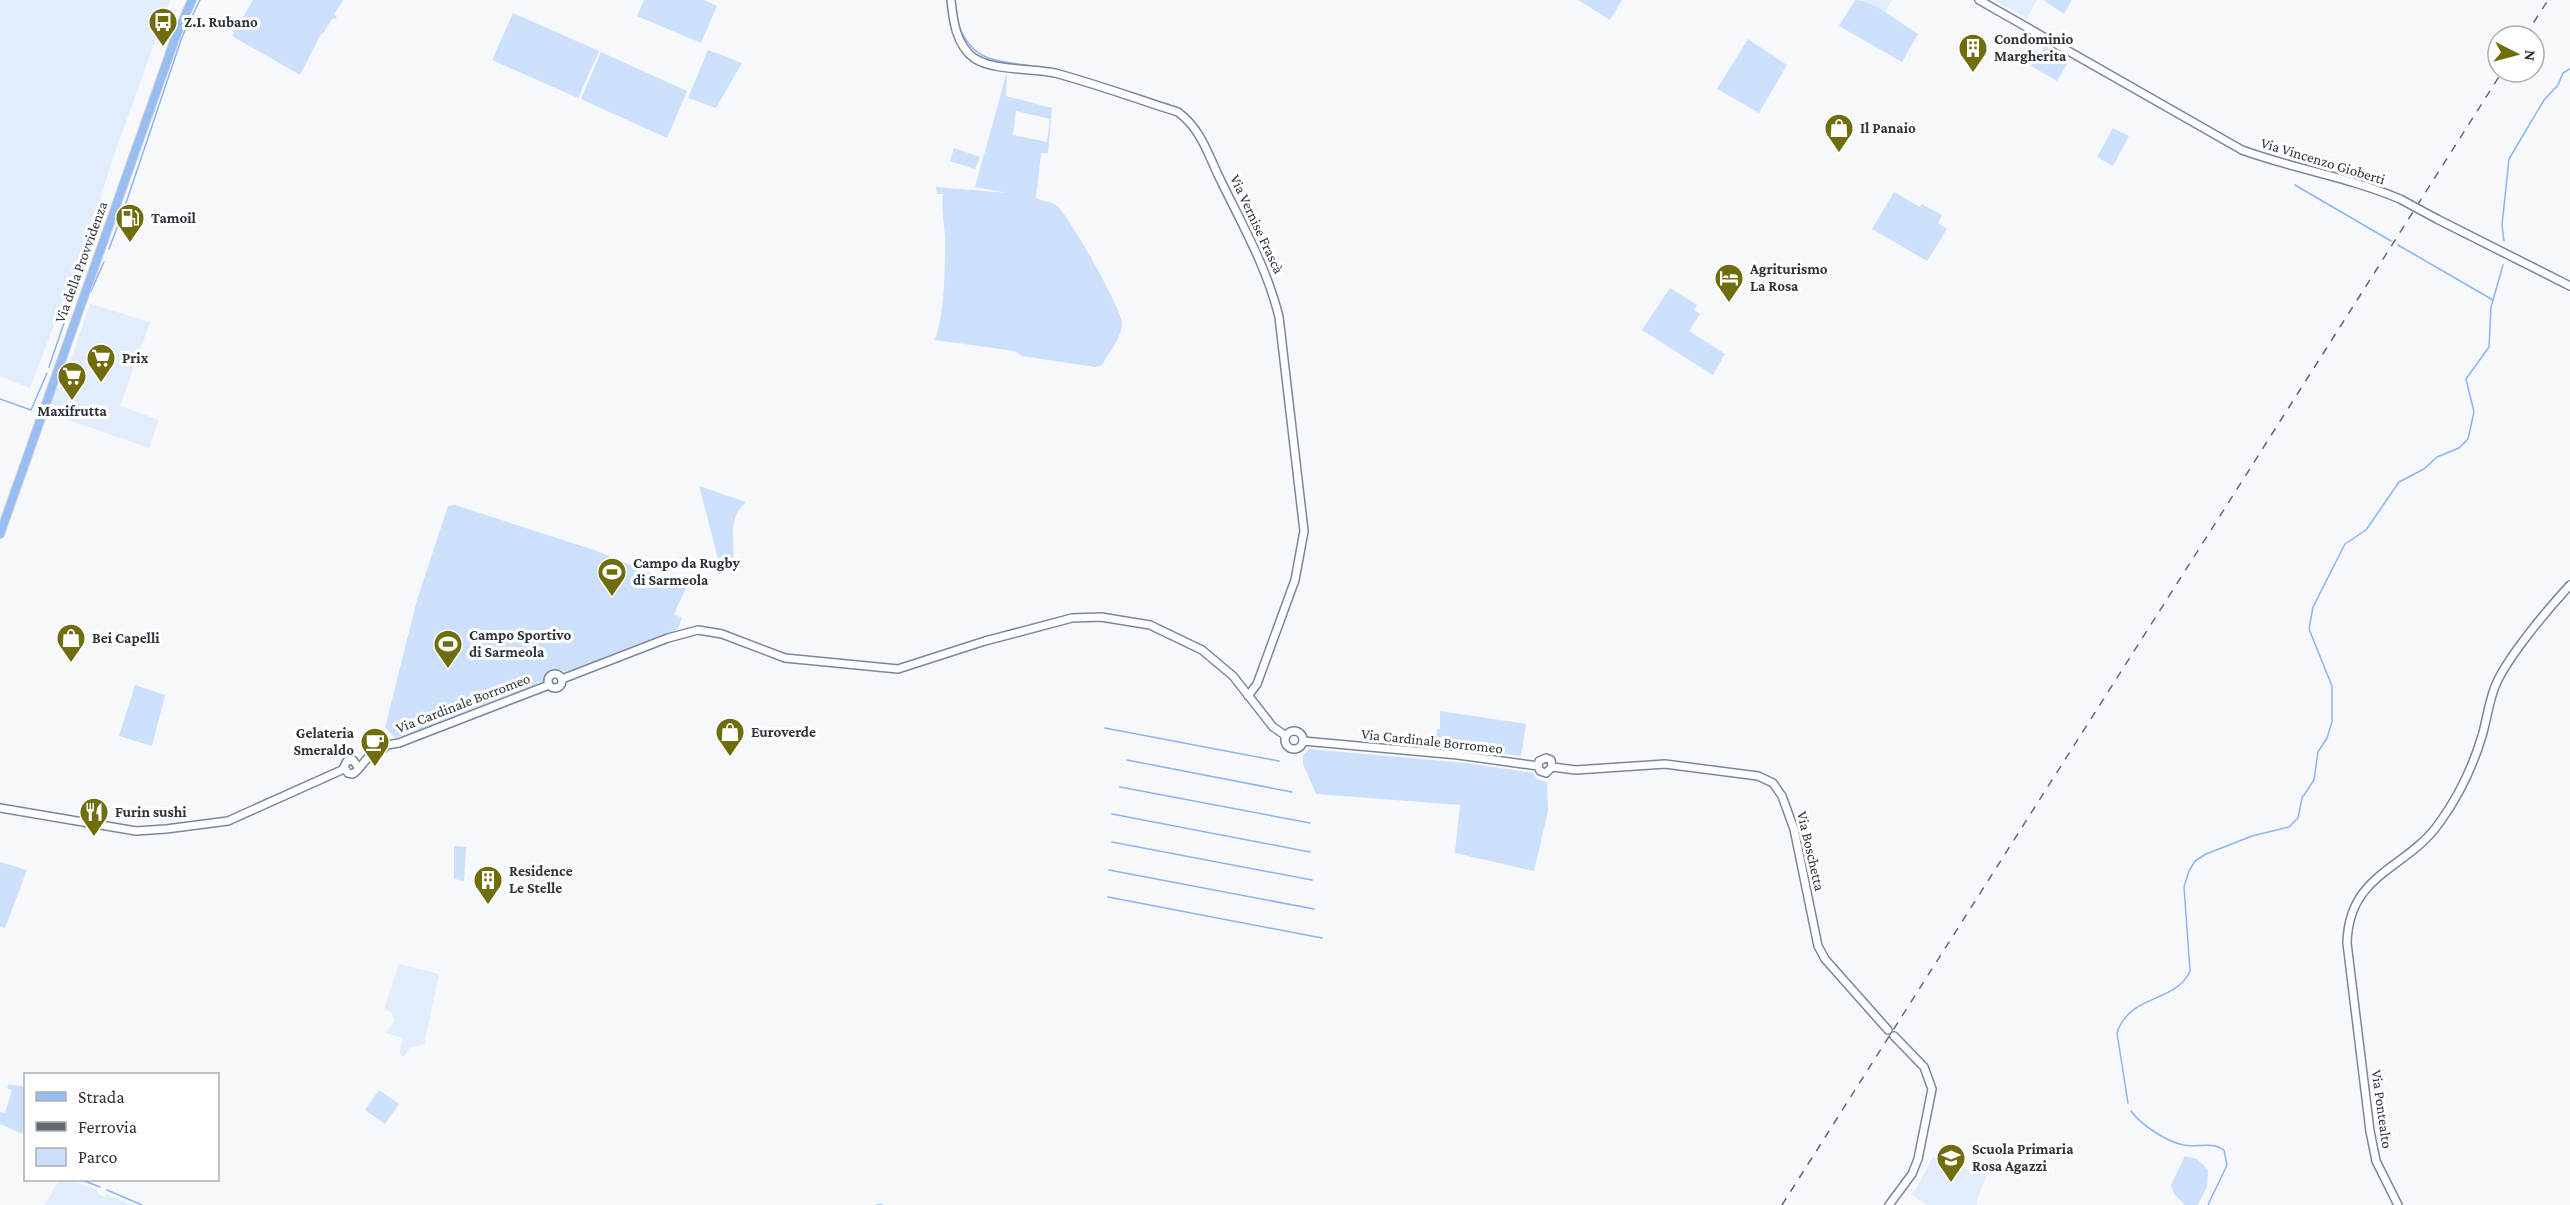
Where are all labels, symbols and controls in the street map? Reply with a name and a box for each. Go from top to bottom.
bus stop icon: Z.I. Rubano [147,6,179,48]
place label: Z.I. Rubano [184,14,258,30]
north arrow [2486,24,2546,84]
place label: Condominio Margherita [1994,31,2073,64]
building icon: Condominio Margherita [1957,32,1989,74]
text: N [2521,49,2539,62]
shop icon: Il Panaio [1823,112,1855,154]
place label: Il Panaio [1860,120,1916,136]
street label: Via Vincenzo Gioberti [2259,134,2387,188]
street label: Via Vernise Frascà [1227,172,1287,276]
street label: Via della Provvidenza [52,199,110,325]
fuel station icon: Tamoil [114,202,146,244]
place label: Tamoil [151,210,197,226]
place label: Agriturismo La Rosa [1749,261,1828,294]
hotel icon: Agriturismo La Rosa [1713,262,1745,304]
supermarket icon: Prix [85,342,117,384]
place label: Prix [122,350,149,366]
supermarket icon: Maxifrutta [56,360,88,402]
place label: Maxifrutta [37,403,108,419]
place label: Campo da Rugby di Sarmeola [633,555,740,588]
sports icon: Campo da Rugby di Sarmeola [596,556,628,598]
shop icon: Bei Capelli [55,622,87,664]
place label: Campo Sportivo di Sarmeola [469,627,571,660]
sports icon: Campo Sportivo di Sarmeola [432,628,464,670]
place label: Bei Capelli [92,630,160,646]
street label: Via Cardinale Borromeo [394,670,532,736]
shop icon: Euroverde [714,716,746,758]
place label: Euroverde [751,724,816,740]
place label: Gelateria Smeraldo [293,725,355,758]
cafe icon: Gelateria Smeraldo [359,726,391,768]
street label: Via Cardinale Borromeo [1360,726,1504,756]
restaurant icon: Furin sushi [78,796,110,838]
place label: Furin sushi [115,804,187,820]
street label: Via Boschetta [1794,810,1828,892]
place label: Residence Le Stelle [509,863,573,896]
building icon: Residence Le Stelle [472,864,504,906]
street label: Via Pontealto [2369,1069,2395,1149]
legend [24,1073,219,1181]
text: Strada [78,1087,125,1107]
text: Ferrovia [78,1117,137,1137]
place label: Scuola Primaria Rosa Agazzi [1972,1141,2074,1174]
school or university icon: Scuola Primaria Rosa Agazzi [1935,1142,1967,1184]
text: Parco [78,1147,117,1167]

